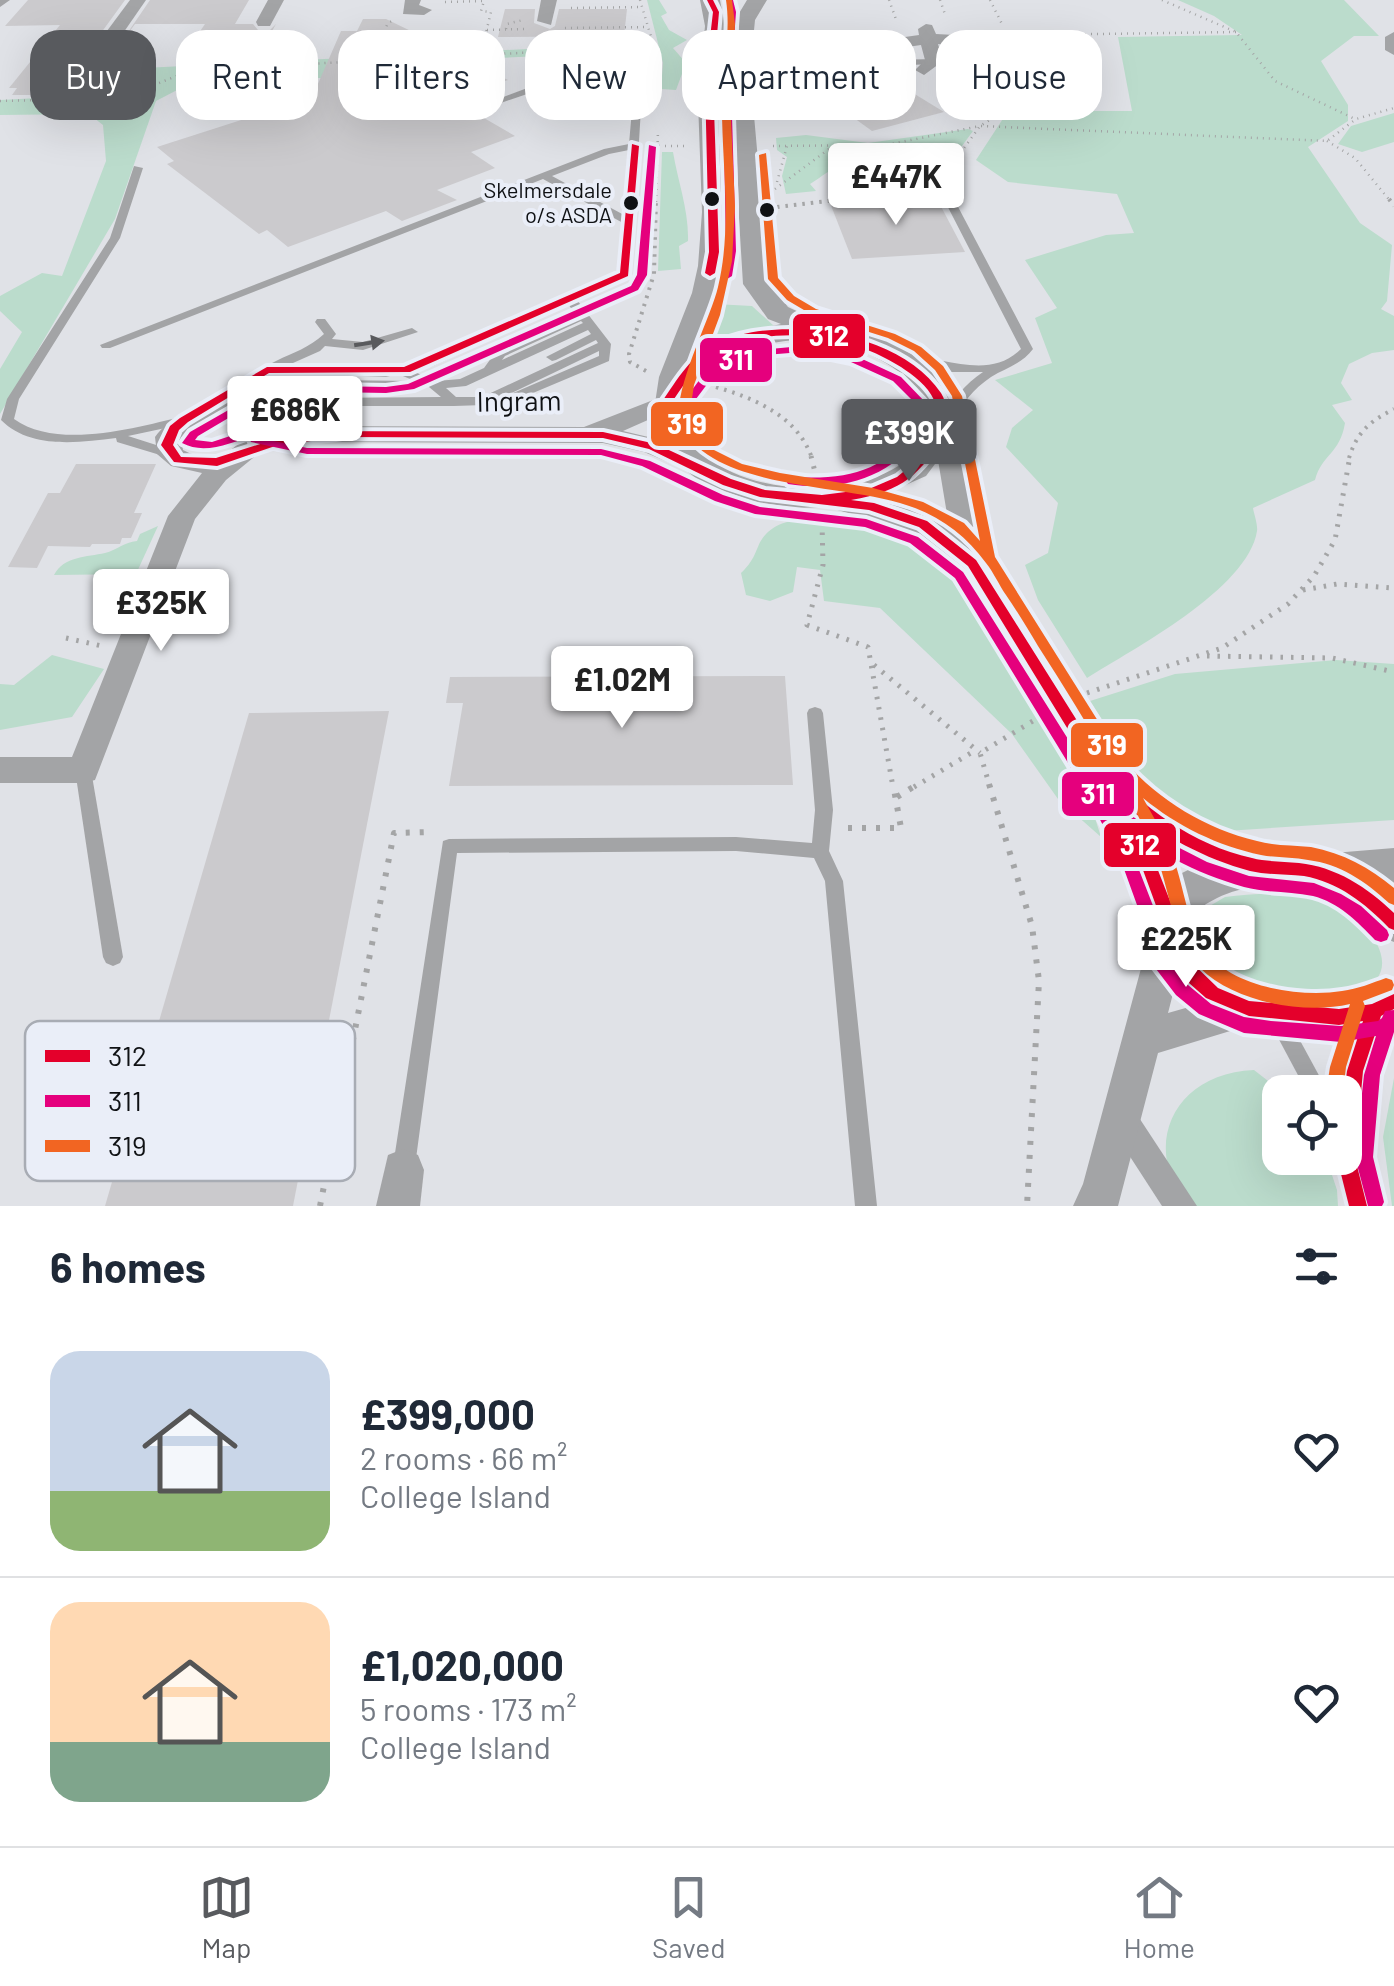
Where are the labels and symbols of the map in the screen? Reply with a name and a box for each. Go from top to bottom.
pin: £447K [826,143,966,228]
place label: Skelmersdale o/s ASDA [483,176,612,227]
unlabelled marker [702,189,722,209]
marker: Skelmersdale o/s ASDA [621,193,641,213]
unlabelled marker [757,200,777,220]
line badge: 312 [791,312,867,360]
text: 312 [809,318,849,352]
one-way arrow [354,334,385,350]
line badge: 311 [698,336,774,384]
text: 311 [718,342,754,376]
pin: £686K [225,376,365,461]
street label: Ingram [476,382,562,418]
pin: £399K [839,399,979,484]
line badge: 319 [649,400,725,448]
text: 319 [667,406,707,440]
pin: £325K [91,569,231,654]
pin: £1.02M [541,646,703,731]
line badge: 319 [1069,721,1145,769]
text: 319 [1087,727,1127,761]
line badge: 311 [1060,770,1136,818]
text: 311 [1080,776,1116,810]
line badge: 312 [1102,821,1178,869]
text: 312 [1120,827,1160,861]
pin: £225K [1116,905,1256,990]
legend [25,1021,355,1181]
text: 312 [108,1038,147,1072]
text: 311 [108,1083,142,1117]
text: 319 [108,1128,147,1162]

